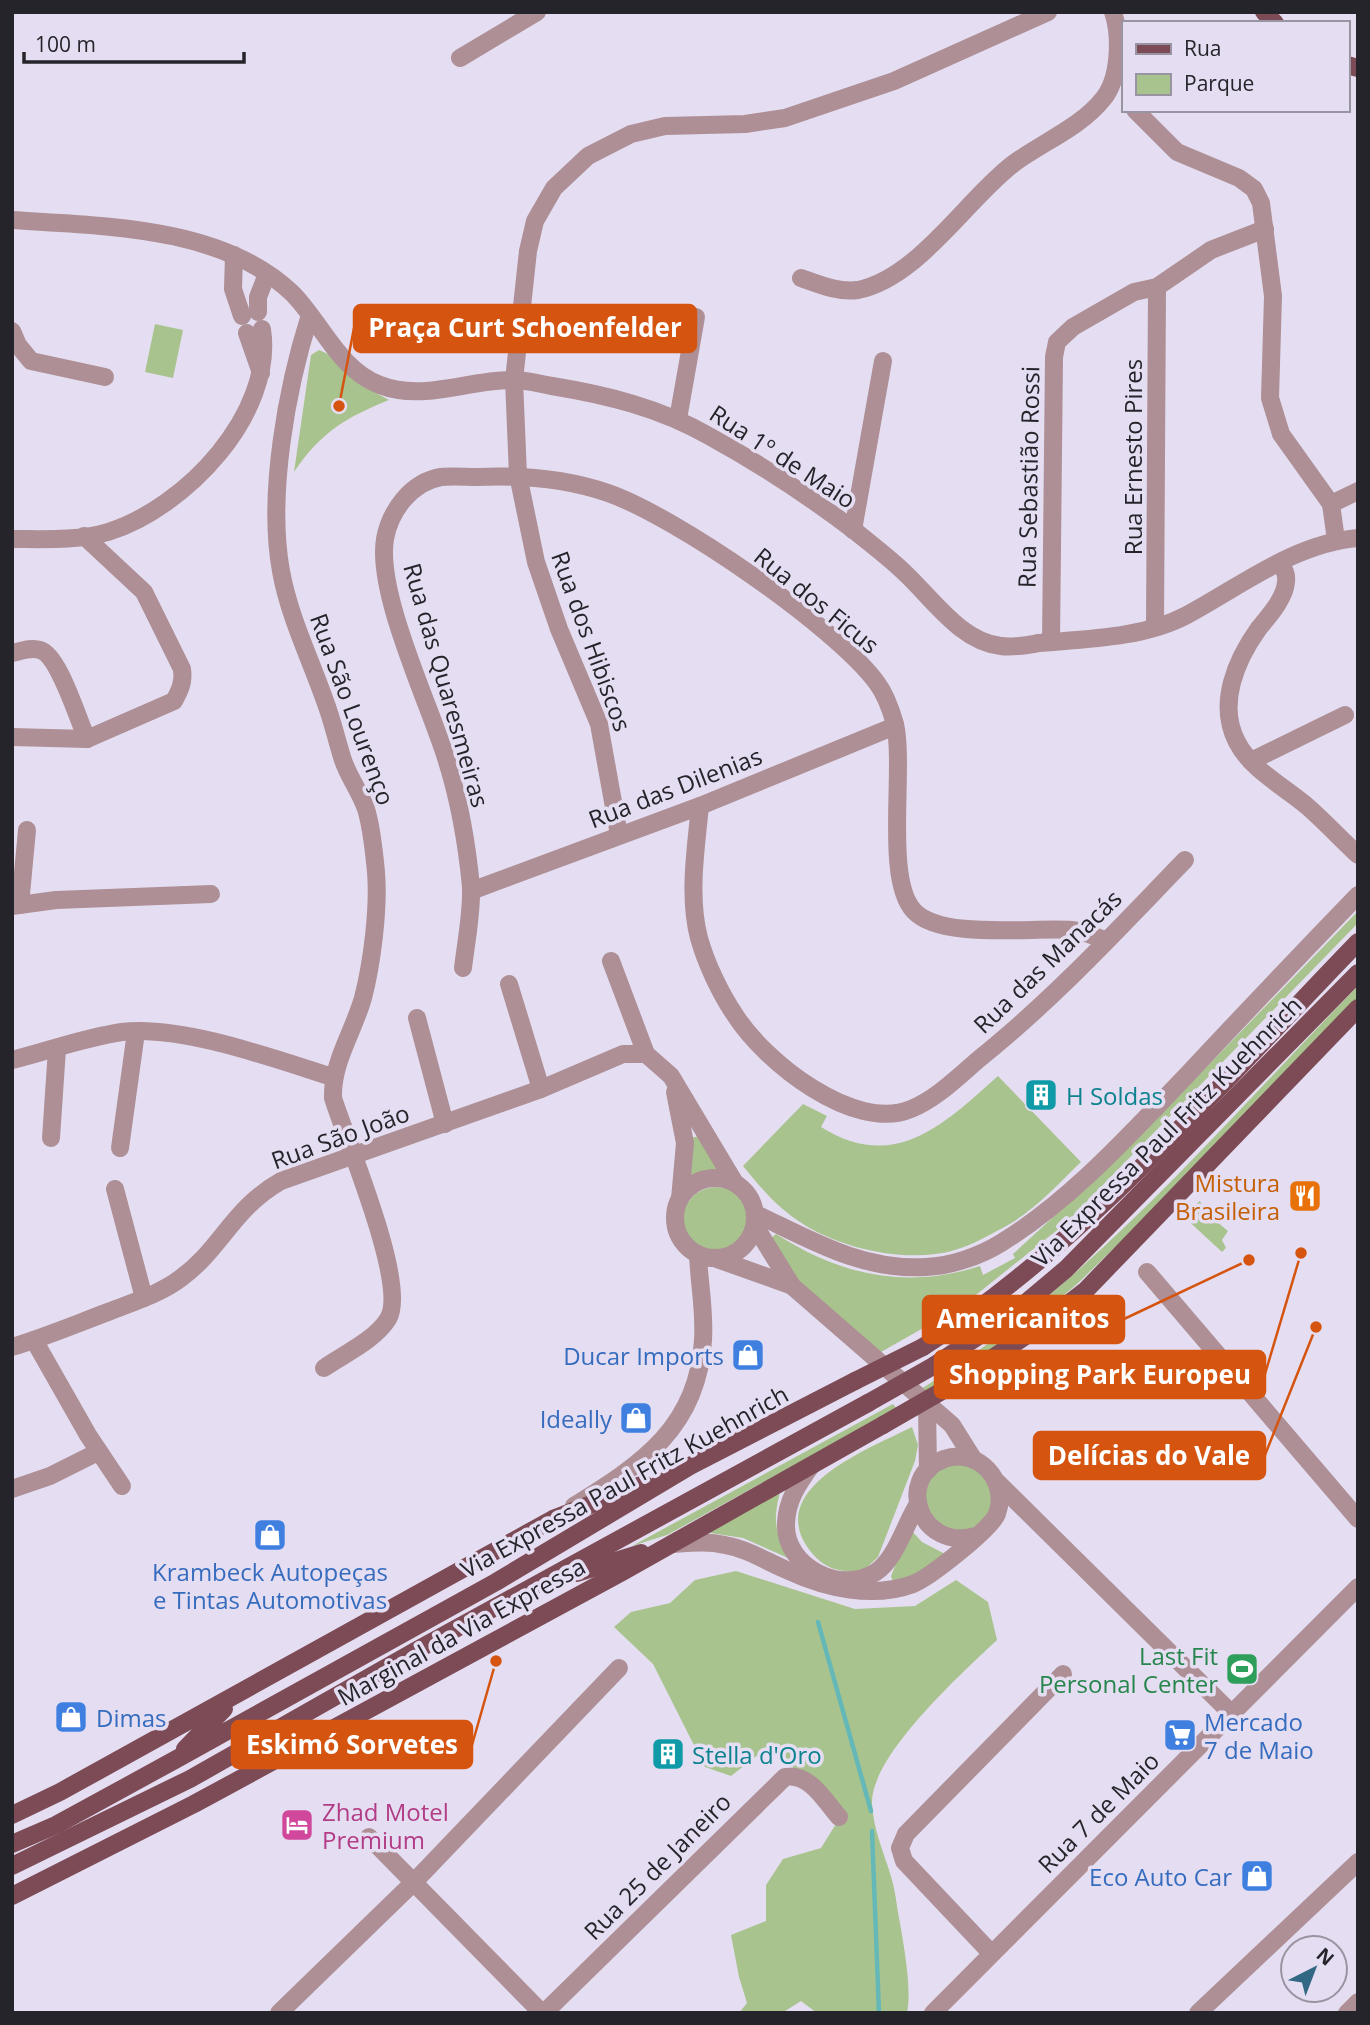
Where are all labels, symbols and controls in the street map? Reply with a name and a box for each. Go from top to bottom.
scale bar [24,21,245,65]
legend [1122,21,1349,112]
text: 100 m [35,30,96,58]
text: Rua [1184,34,1222,62]
text: Parque [1184,69,1254,97]
callout: Praça Curt Schoenfelder [354,305,696,352]
text: Praça Curt Schoenfelder [368,309,682,345]
street label: Rua Ernesto Pires [1116,359,1149,555]
street label: Rua Sebastião Rossi [1010,366,1046,588]
street label: Rua 1º de Maio [704,396,862,516]
street label: Rua dos Ficus [748,539,886,661]
street label: Rua dos Hibiscos [544,546,640,736]
street label: Rua das Quaresmeiras [396,559,498,811]
street label: Rua São Lourenço [303,608,403,810]
street label: Rua das Dilenias [583,739,767,835]
street label: Rua das Manacás [966,882,1128,1040]
street label: Via Expressa Paul Fritz Kuehnrich [1024,989,1308,1273]
building icon: H Soldas [1022,1076,1060,1114]
place label: H Soldas [1066,1079,1163,1112]
street label: Rua São João [266,1096,414,1176]
place label: Mistura Brasileira [1175,1166,1280,1227]
restaurant icon: Mistura Brasileira [1286,1177,1324,1215]
callout: Americanitos [923,1296,1124,1343]
text: Americanitos [937,1300,1109,1336]
shop icon: Ducar Imports [729,1336,767,1374]
place label: Ducar Imports [563,1339,724,1372]
callout: Shopping Park Europeu [935,1351,1265,1398]
text: Shopping Park Europeu [949,1356,1251,1392]
street label: Via Expressa Paul Fritz Kuehnrich [454,1377,794,1585]
shop icon: Ideally [617,1399,655,1437]
place label: Ideally [540,1402,613,1435]
callout: Delícias do Vale [1034,1432,1265,1479]
text: Delícias do Vale [1048,1437,1250,1473]
shop icon: Krambeck Autopeças e Tintas Automotivas [251,1516,289,1554]
street label: Marginal da Via Expressa [331,1549,591,1713]
place label: Krambeck Autopeças e Tintas Automotivas [152,1555,388,1616]
place label: Last Fit Personal Center [1039,1639,1218,1700]
sports icon: Last Fit Personal Center [1223,1650,1261,1688]
shop icon: Dimas [52,1698,90,1736]
place label: Dimas [96,1701,166,1734]
place label: Mercado 7 de Maio [1204,1705,1314,1766]
supermarket icon: Mercado 7 de Maio [1161,1716,1199,1754]
callout: Eskimó Sorvetes [232,1721,472,1768]
text: Eskimó Sorvetes [246,1726,458,1762]
building icon: Stella d'Oro [649,1735,687,1773]
place label: Stella d'Oro [692,1738,822,1771]
street label: Rua 7 de Maio [1030,1744,1166,1880]
street label: Rua 25 de Janeiro [576,1785,738,1947]
place label: Zhad Motel Premium [322,1795,449,1856]
hotel icon: Zhad Motel Premium [278,1806,316,1844]
shop icon: Eco Auto Car [1238,1857,1276,1895]
place label: Eco Auto Car [1089,1860,1232,1893]
north arrow [1279,1934,1349,2004]
text: N [1311,1942,1340,1971]

